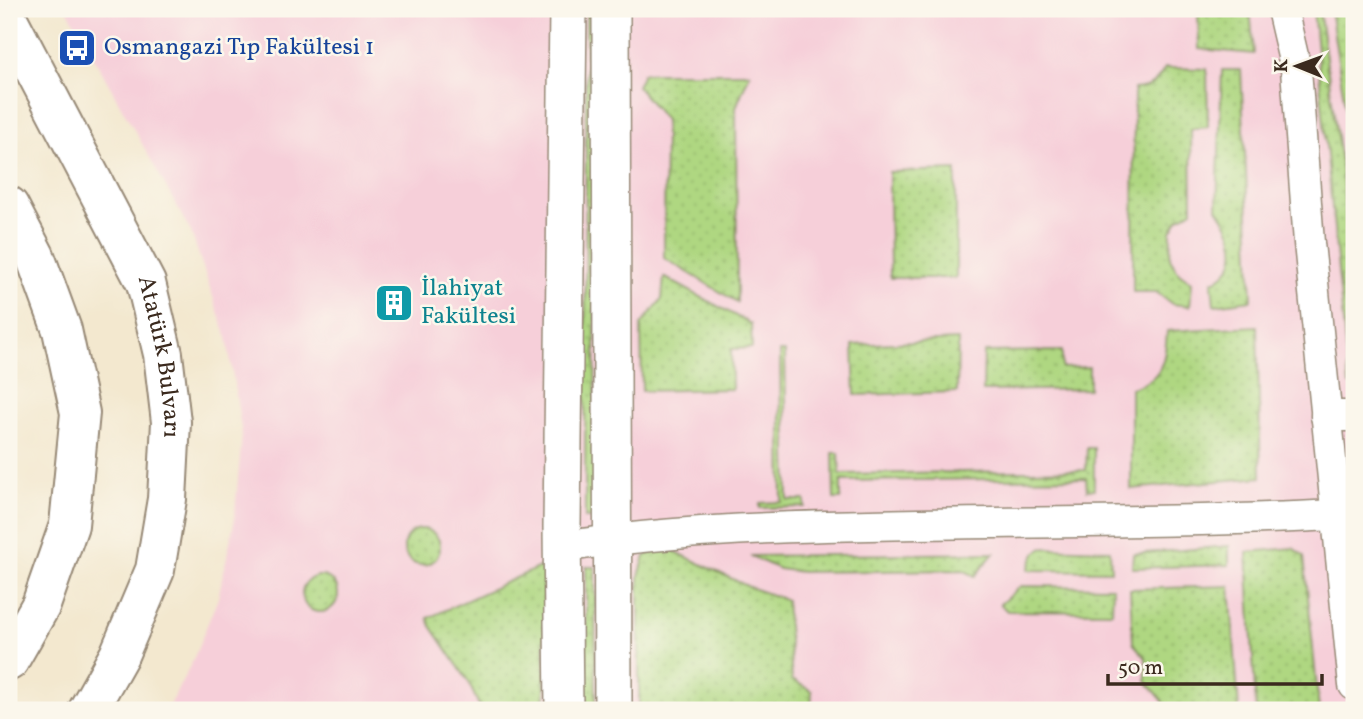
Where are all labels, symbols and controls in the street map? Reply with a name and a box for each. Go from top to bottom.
bus stop icon: Osmangazi Tıp Fakültesi 1 [56,27,98,69]
place label: Osmangazi Tıp Fakültesi 1 [104,31,374,65]
north arrow [1262,32,1332,102]
text: K [1269,58,1295,73]
street label: Atatürk Bulvarı [128,272,188,439]
place label: İlahiyat Fakültesi [421,272,516,334]
building icon: İlahiyat Fakültesi [373,282,415,324]
scale bar [1108,642,1321,686]
text: 50 m [1118,654,1163,683]

